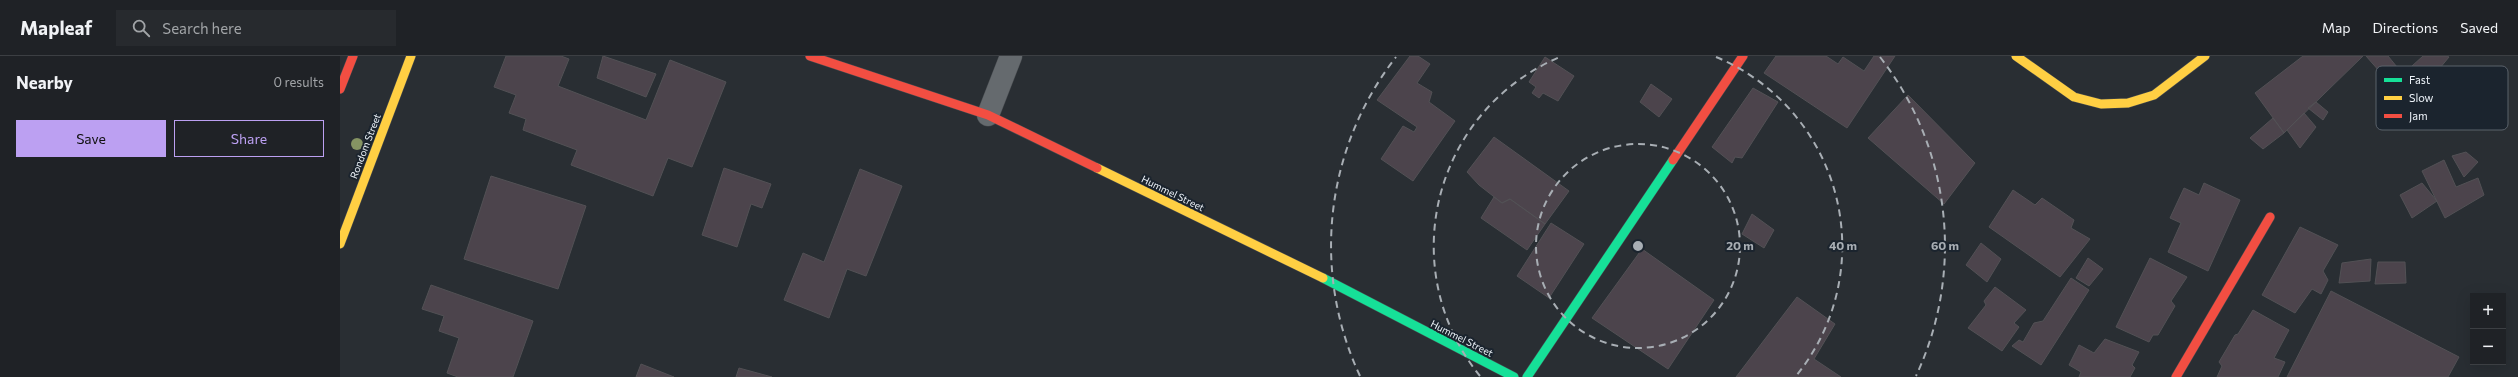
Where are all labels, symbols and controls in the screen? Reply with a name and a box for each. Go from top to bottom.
search box [116,10,396,46]
text: Mapleaf [20,16,92,39]
icon: search [130,17,152,39]
text: Search here [162,19,242,37]
text: Map [2322,19,2351,36]
text: Directions [2373,19,2438,36]
text: Saved [2460,19,2498,36]
legend [2376,66,2508,130]
text: Nearby [16,72,73,93]
text: Fast [2409,73,2431,86]
text: 0 results [273,74,324,90]
text: Slow [2409,91,2434,104]
text: Jam [2409,109,2428,123]
street label: Rondom Street [347,112,383,180]
button: Save [16,120,166,157]
button: Share [174,120,324,157]
street label: Hummel Street [1140,173,1206,213]
text: 20 m [1726,238,1754,252]
text: 40 m [1829,238,1857,252]
text: 60 m [1931,238,1959,252]
centre of rings [1631,239,1645,253]
map controls [2470,293,2506,365]
button: + [2470,293,2506,329]
street label: Hummel Street [1429,317,1495,359]
button: − [2470,329,2506,365]

